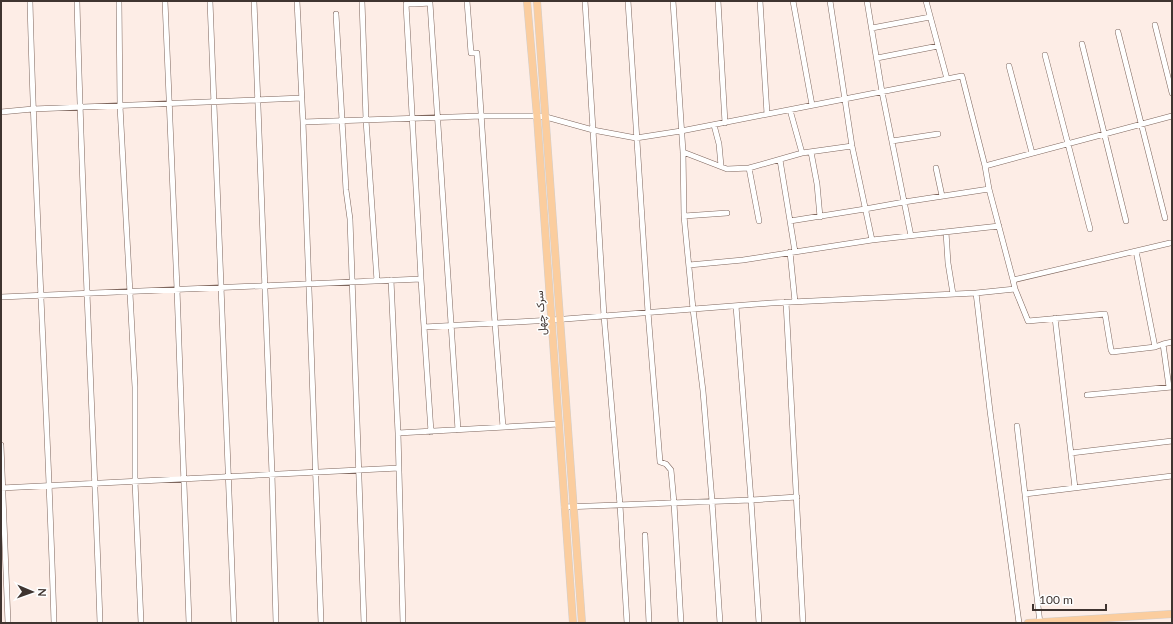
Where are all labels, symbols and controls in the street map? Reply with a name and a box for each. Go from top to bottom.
street label: سرک چهل [532,290,550,336]
north arrow [12,572,52,612]
scale bar [1033,586,1106,612]
text: N [36,588,49,597]
text: 100 m [1039,592,1073,607]

